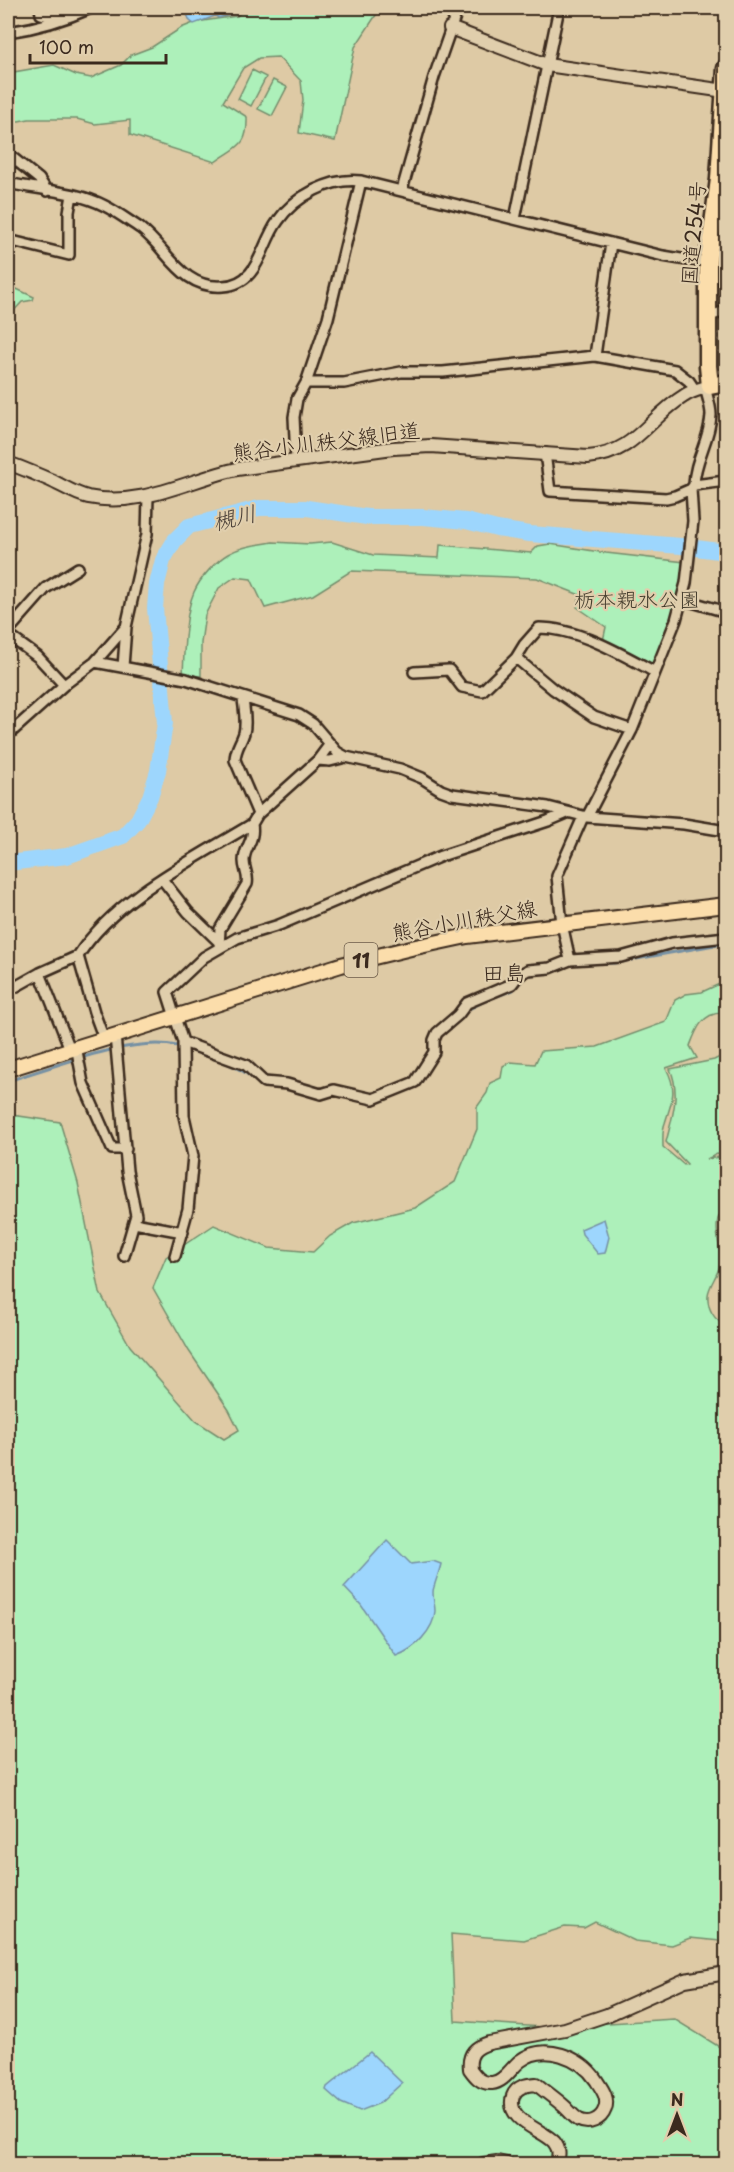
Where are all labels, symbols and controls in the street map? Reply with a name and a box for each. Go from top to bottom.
scale bar [30,27,166,65]
text: 100 m [39,33,94,60]
street label: 国道254号 [671,179,713,287]
street label: 熊谷小川秩父線旧道 [230,413,422,467]
water label: 槻川 [209,495,259,537]
park label: 栃本親水公園 [574,582,700,614]
street label: 熊谷小川秩父線 [389,890,539,948]
road number: 11 [344,943,378,977]
district label: 田島 [482,955,526,988]
north arrow [647,2085,707,2145]
text: N [671,2087,683,2111]

